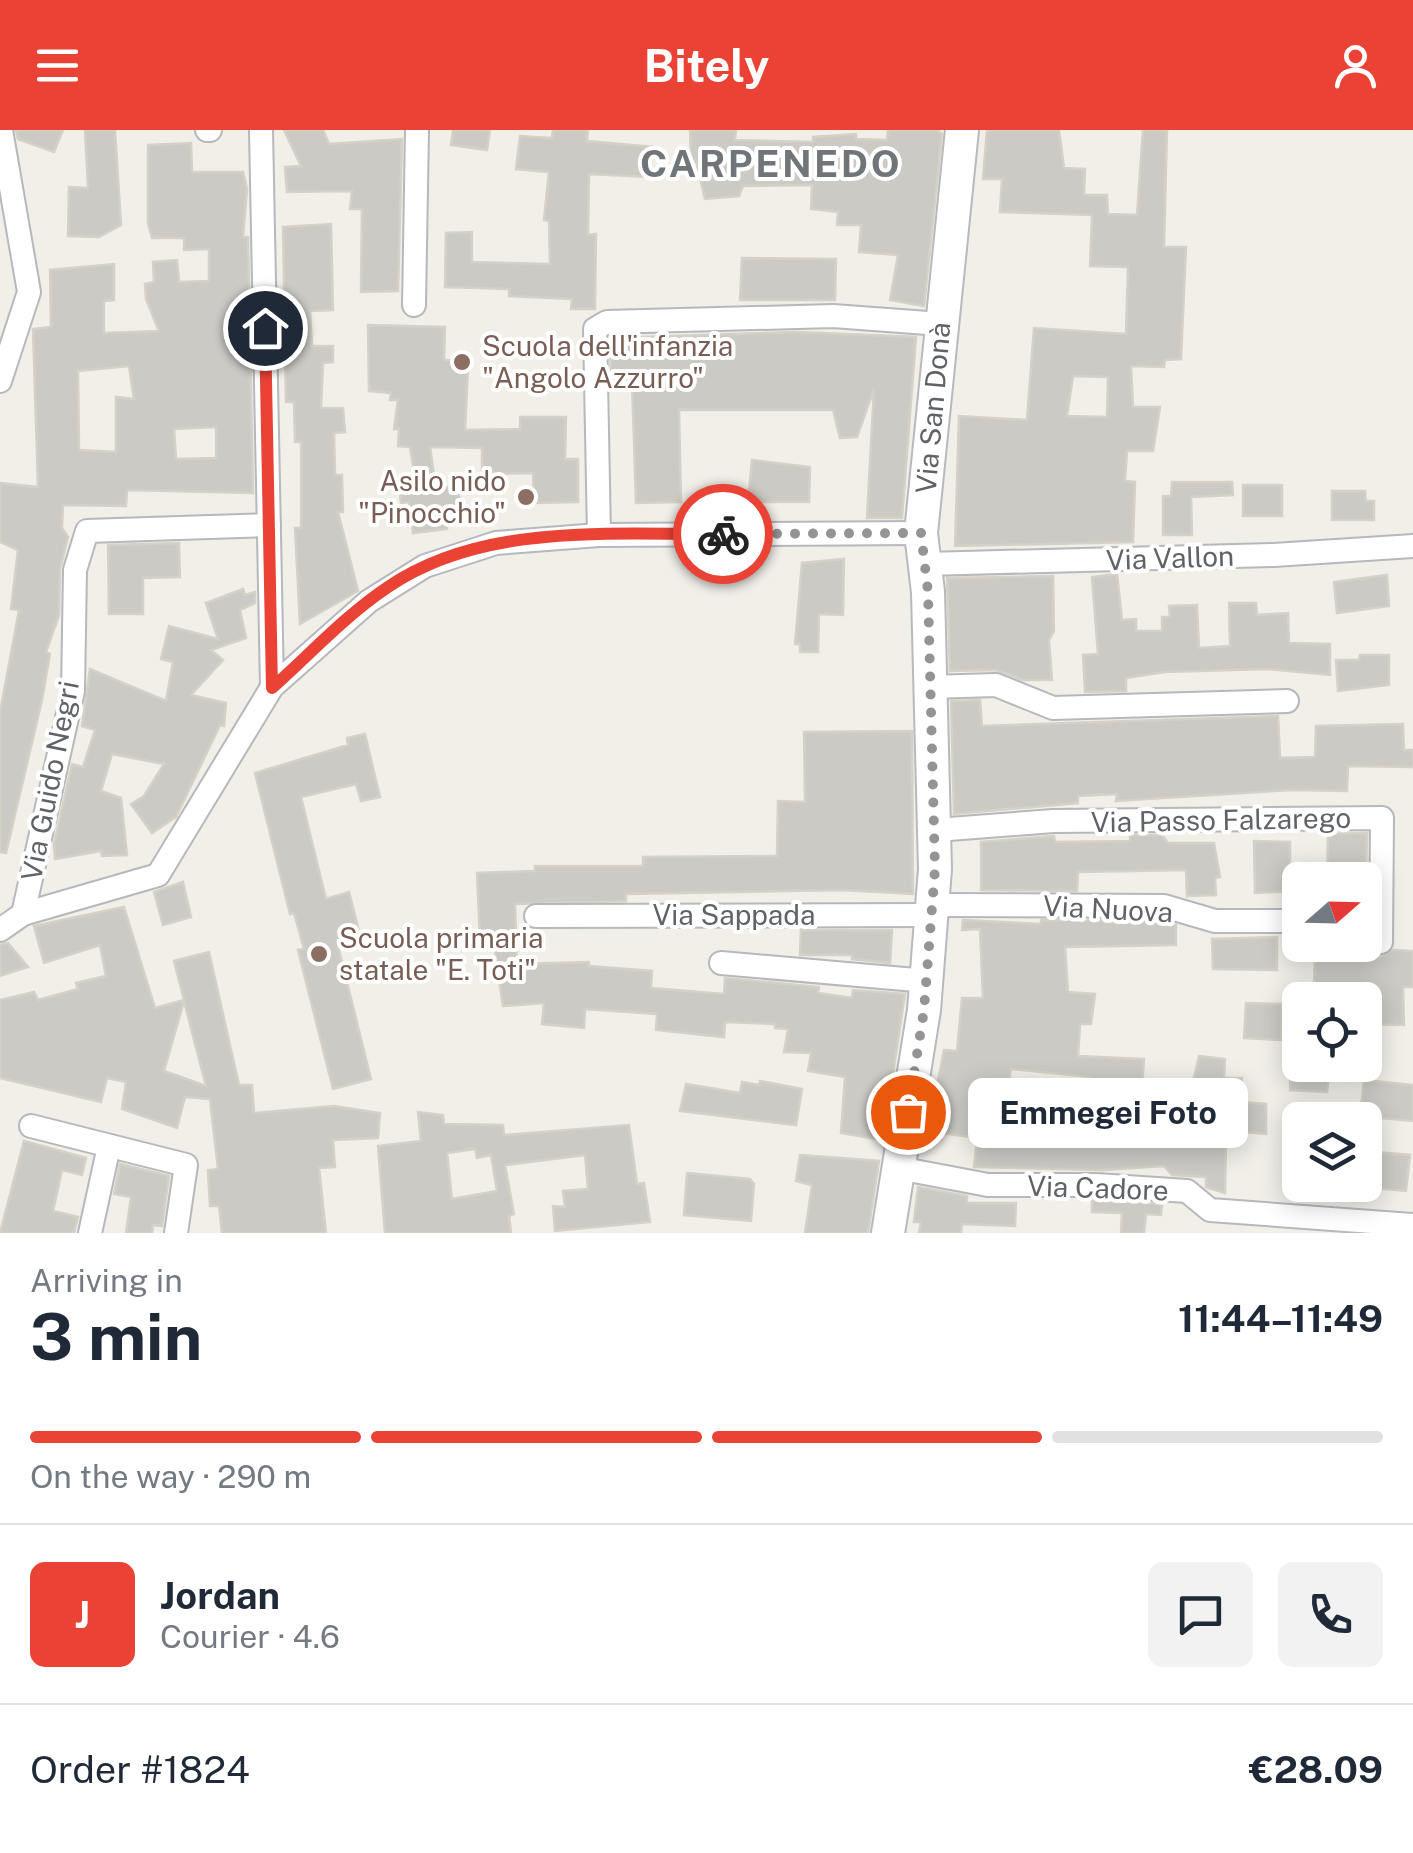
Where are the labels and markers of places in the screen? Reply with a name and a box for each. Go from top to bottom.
pin [223,286,308,371]
place label: Scuola dell'infanzia "Angolo Azzurro" [482,329,733,394]
marker: Scuola dell'infanzia "Angolo Azzurro" [451,351,473,373]
place label: Asilo nido "Pinocchio" [358,464,506,529]
marker: Asilo nido "Pinocchio" [515,486,537,508]
place label: Scuola primaria statale "E. Toti" [339,921,543,986]
marker: Scuola primaria statale "E. Toti" [308,943,330,965]
pin [866,1070,951,1155]
callout: Emmegei Foto [968,1077,1248,1147]

